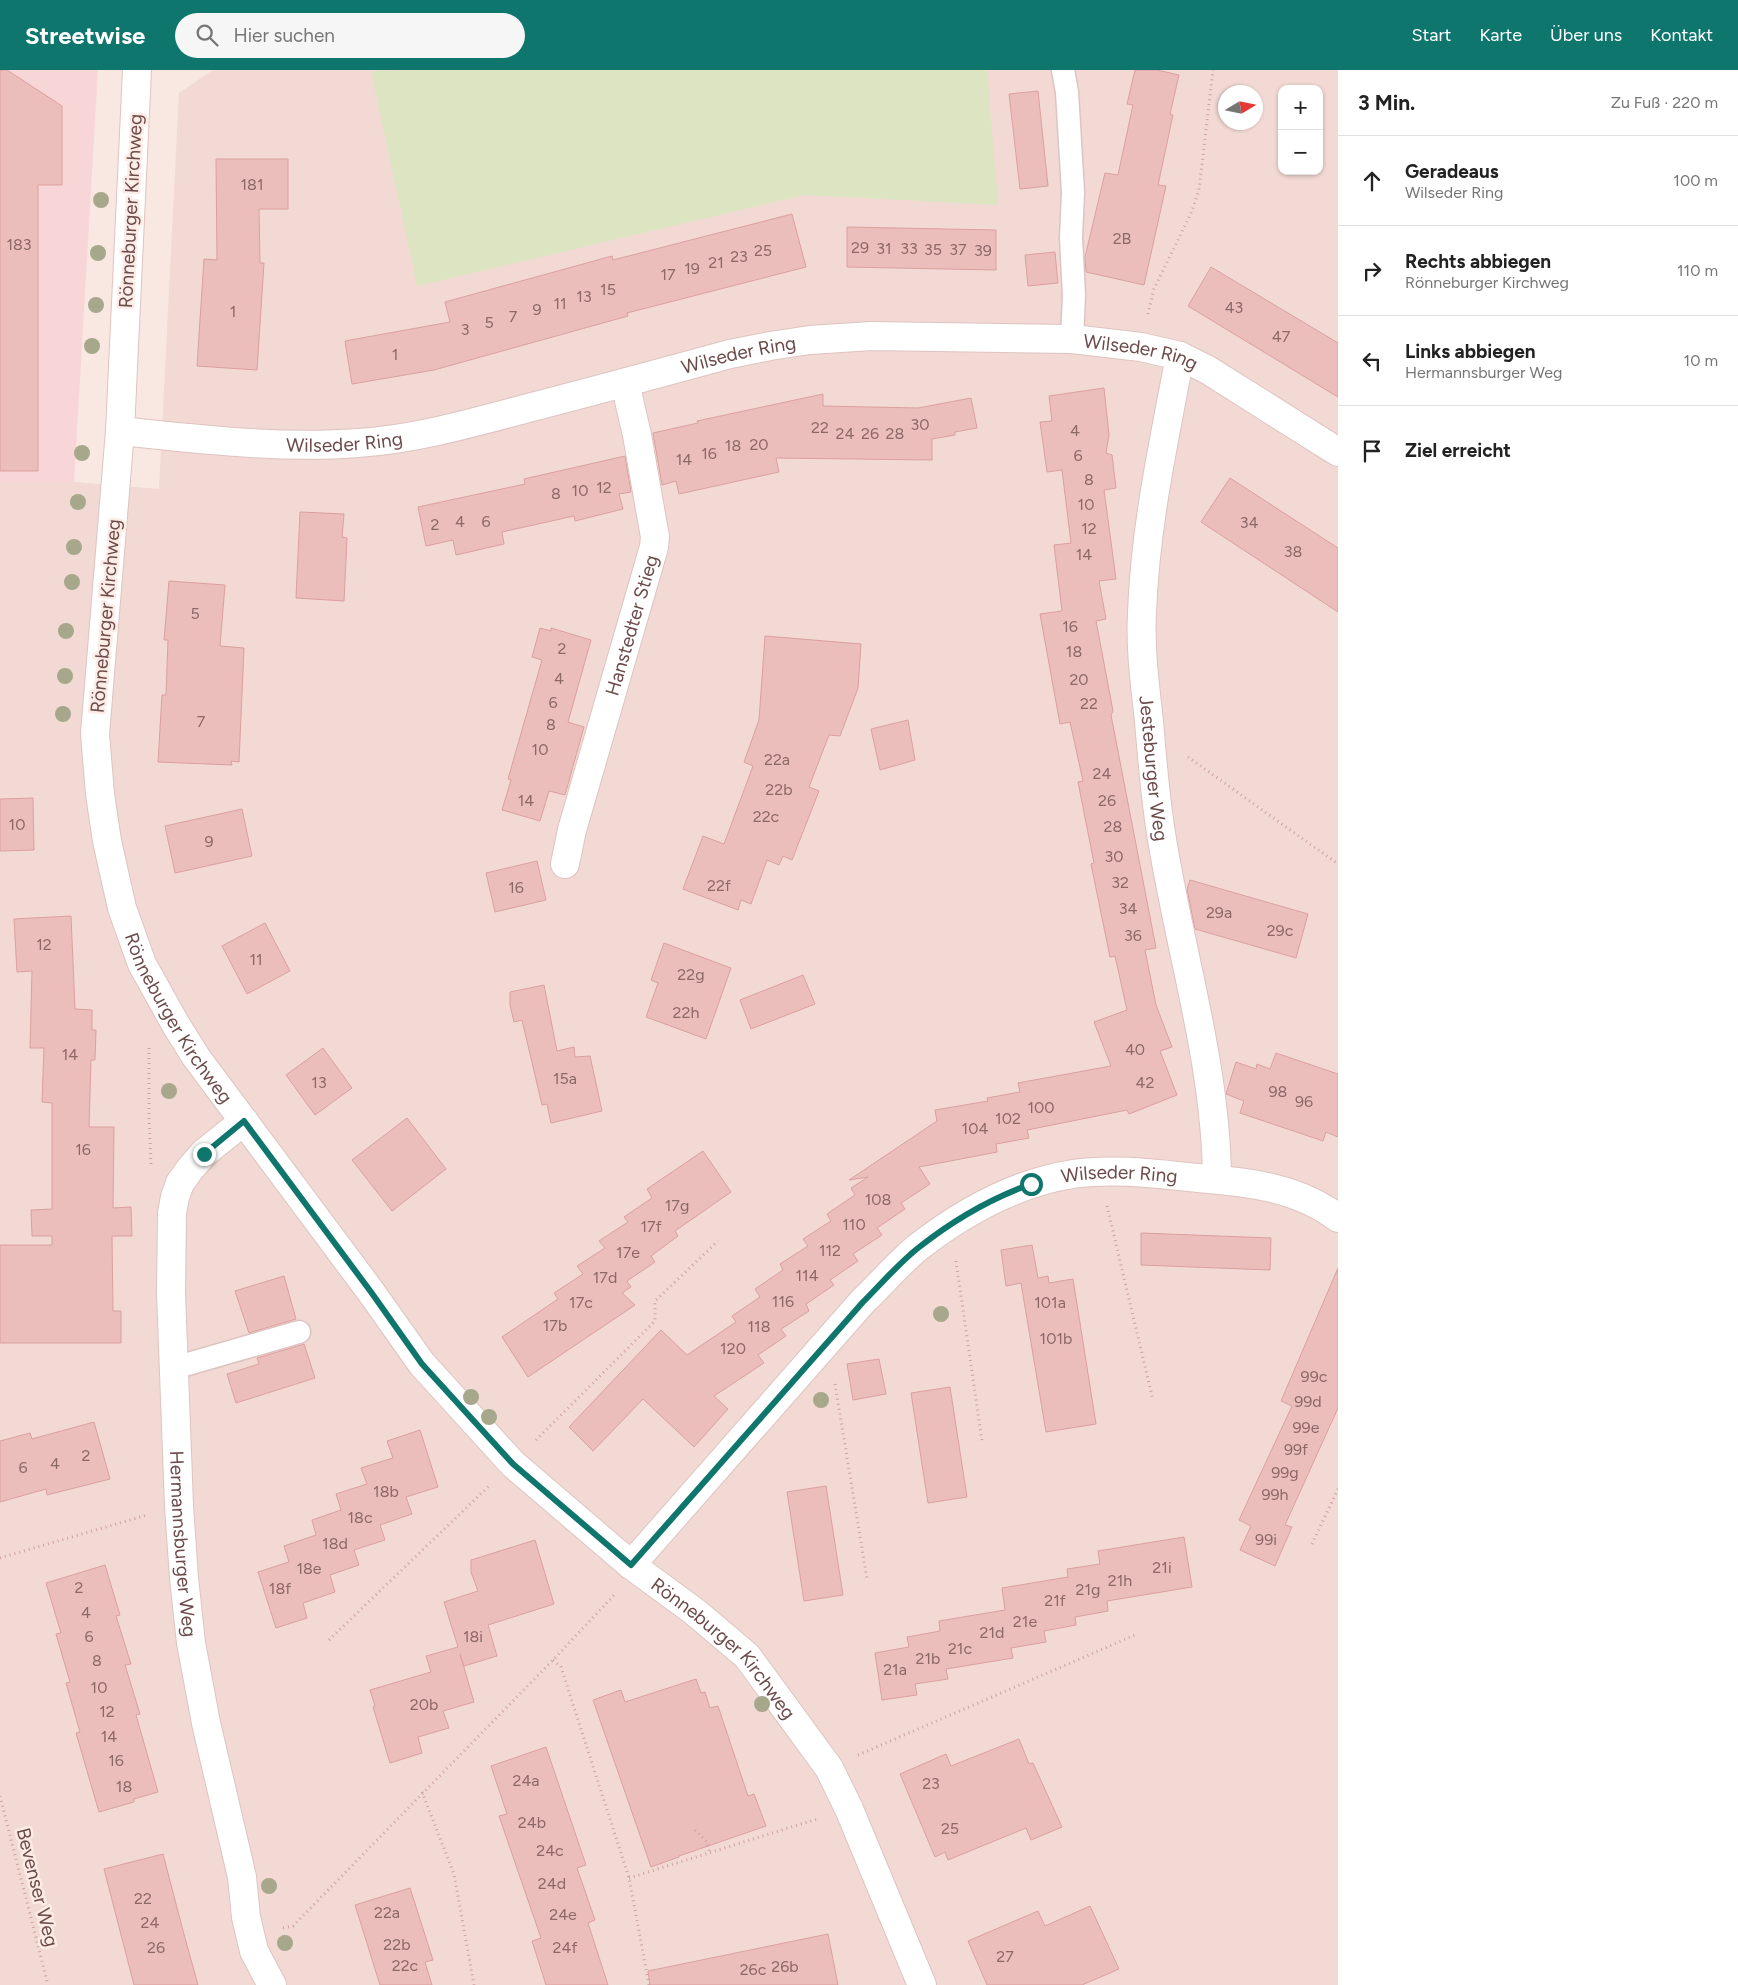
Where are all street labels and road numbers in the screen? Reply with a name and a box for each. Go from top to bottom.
street label: Rönneburger Kirchweg [114,113,147,309]
street label: Wilseder Ring [1082,329,1202,375]
street label: Wilseder Ring [679,331,798,379]
street label: Wilseder Ring [286,427,404,457]
street label: Rönneburger Kirchweg [86,518,125,714]
street label: Hanstedter Stieg [601,552,663,698]
street label: Jesteburger Weg [1134,694,1173,843]
street label: Rönneburger Kirchweg [120,930,237,1108]
street label: Wilseder Ring [1059,1160,1179,1188]
street label: Hermannsburger Weg [165,1450,201,1638]
street label: Rönneburger Kirchweg [646,1573,800,1724]
street label: Bevenser Weg [12,1825,63,1949]

